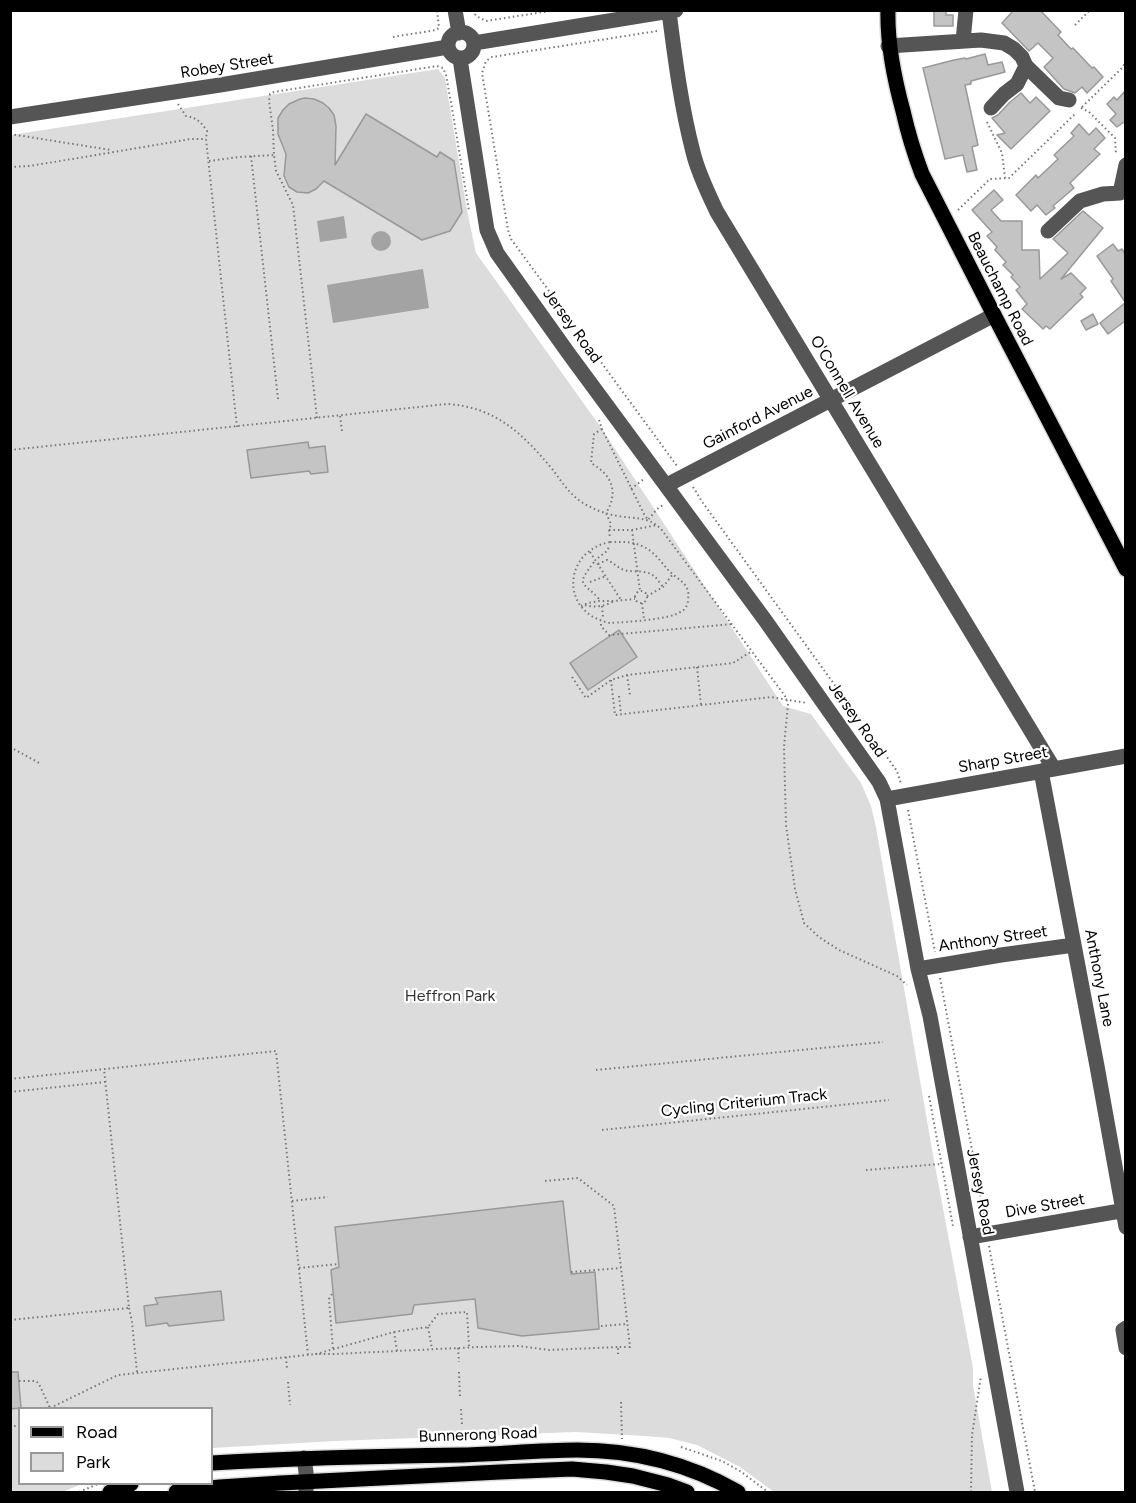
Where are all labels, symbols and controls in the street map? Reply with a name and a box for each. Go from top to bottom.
street label: Robey Street [179,49,275,83]
street label: Beauchamp Road [963,229,1037,349]
street label: Jersey Road [538,285,606,367]
street label: O'Connell Avenue [806,332,888,452]
street label: Gainford Avenue [700,382,816,454]
street label: Jersey Road [824,679,890,761]
street label: Sharp Street [957,743,1049,777]
street label: Anthony Street [937,922,1049,956]
street label: Anthony Lane [1080,927,1118,1029]
park label: Heffron Park [405,986,495,1006]
street label: Cycling Criterium Track [660,1085,828,1121]
street label: Jersey Road [962,1147,998,1237]
street label: Dive Street [1004,1190,1086,1222]
legend [18,1407,213,1485]
text: Road [76,1421,117,1443]
street label: Bunnerong Road [418,1423,538,1447]
text: Park [76,1451,110,1473]

